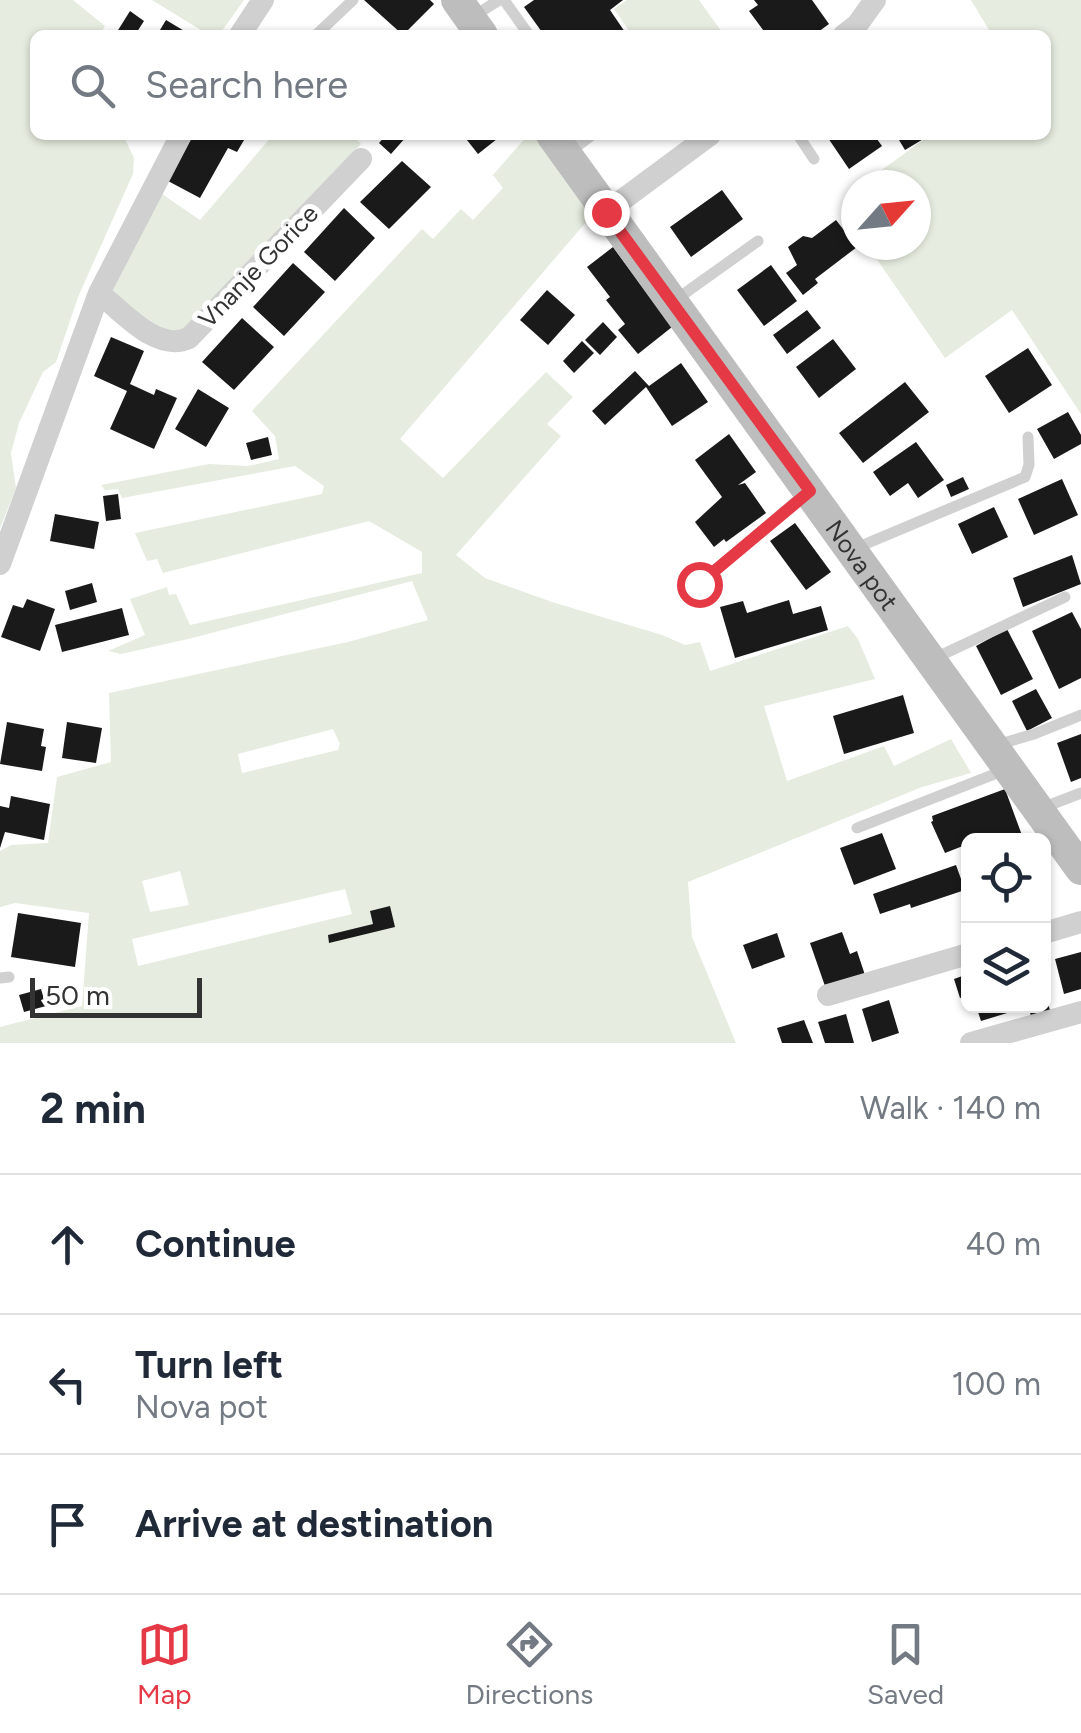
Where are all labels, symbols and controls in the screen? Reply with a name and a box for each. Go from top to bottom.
search box [30,30,1051,140]
icon: search [65,58,120,113]
text: Search here [145,62,348,108]
north arrow [841,170,931,260]
route end [584,190,630,236]
street label: Vnanje Gorice [192,198,324,334]
street label: Nova pot [819,514,904,616]
route start [677,562,723,608]
map controls [961,833,1051,1013]
button: locate [961,833,1051,923]
button: layers [961,923,1051,1013]
scale bar [30,973,202,1018]
text: 50 m [45,978,110,1012]
text: 2 min [40,1083,146,1134]
text: Walk · 140 m [860,1089,1041,1127]
icon: ahead [40,1217,95,1272]
text: Continue [135,1221,296,1267]
text: 40 m [965,1225,1041,1263]
text: Turn left [135,1342,283,1388]
icon: left [40,1357,95,1412]
text: 100 m [952,1365,1041,1403]
text: Nova pot [135,1388,268,1426]
icon: arrive [40,1497,95,1552]
text: Arrive at destination [135,1501,493,1547]
tab: Map [137,1617,192,1711]
tab: Directions [466,1617,593,1711]
tab: Saved [867,1617,944,1711]

